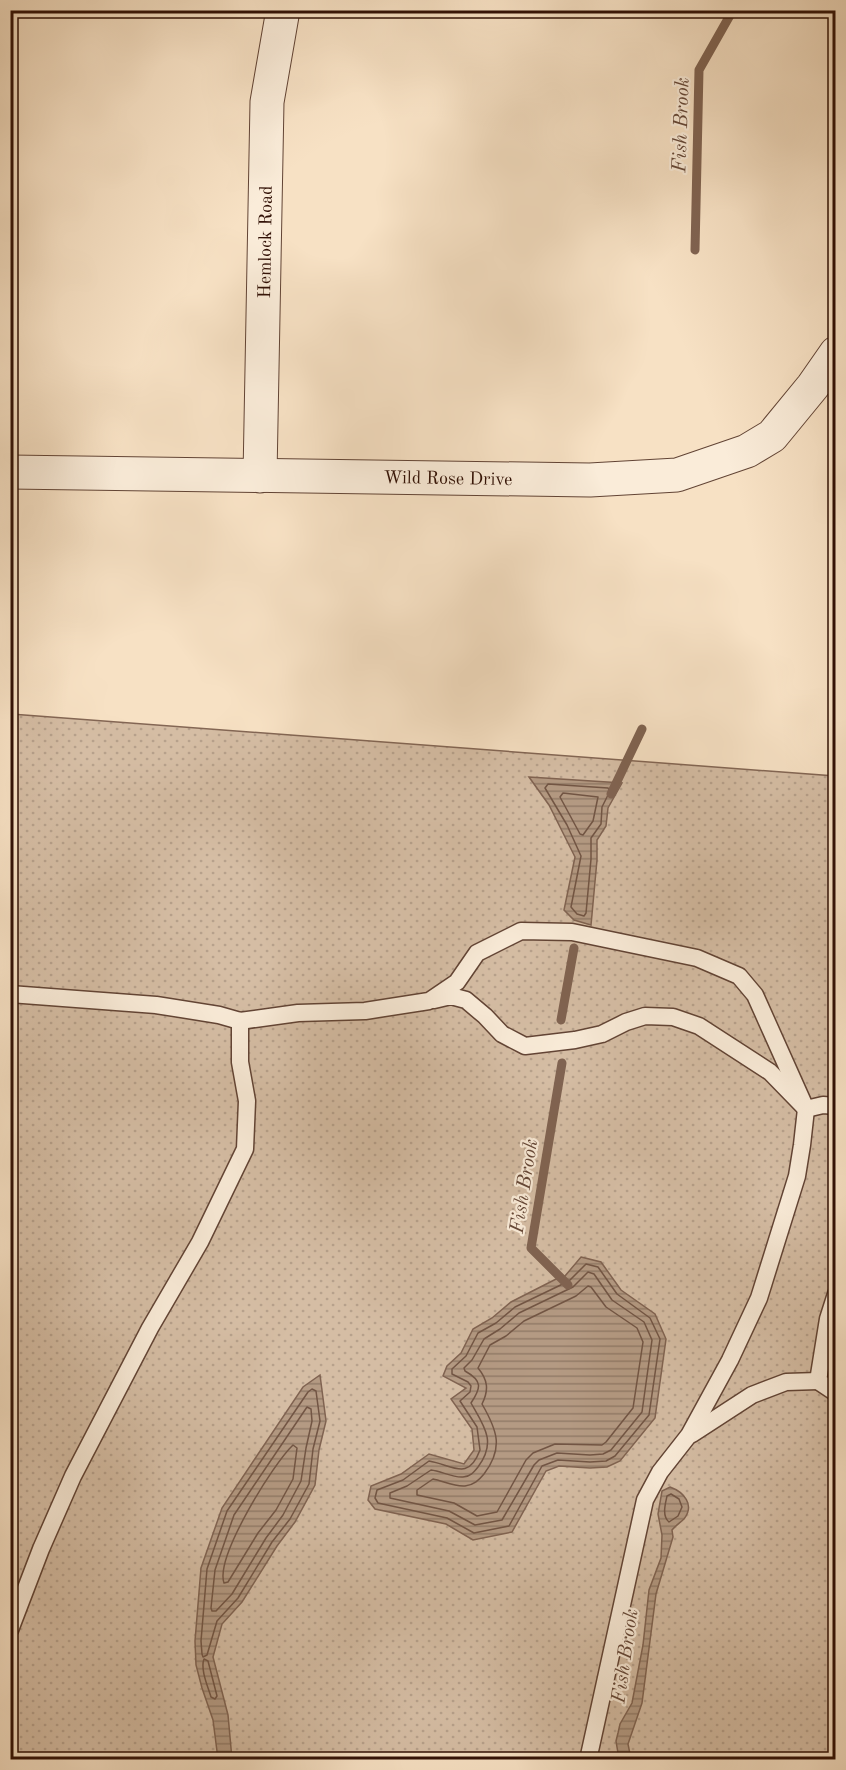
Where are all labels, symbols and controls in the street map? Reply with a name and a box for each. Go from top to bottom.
water label: Fish Brook [670,77,694,174]
street label: Hemlock Road [256,185,276,299]
street label: Wild Rose Drive [383,469,513,489]
water label: Fish Brook [507,1138,542,1236]
water label: Fish Brook [609,1608,643,1706]

